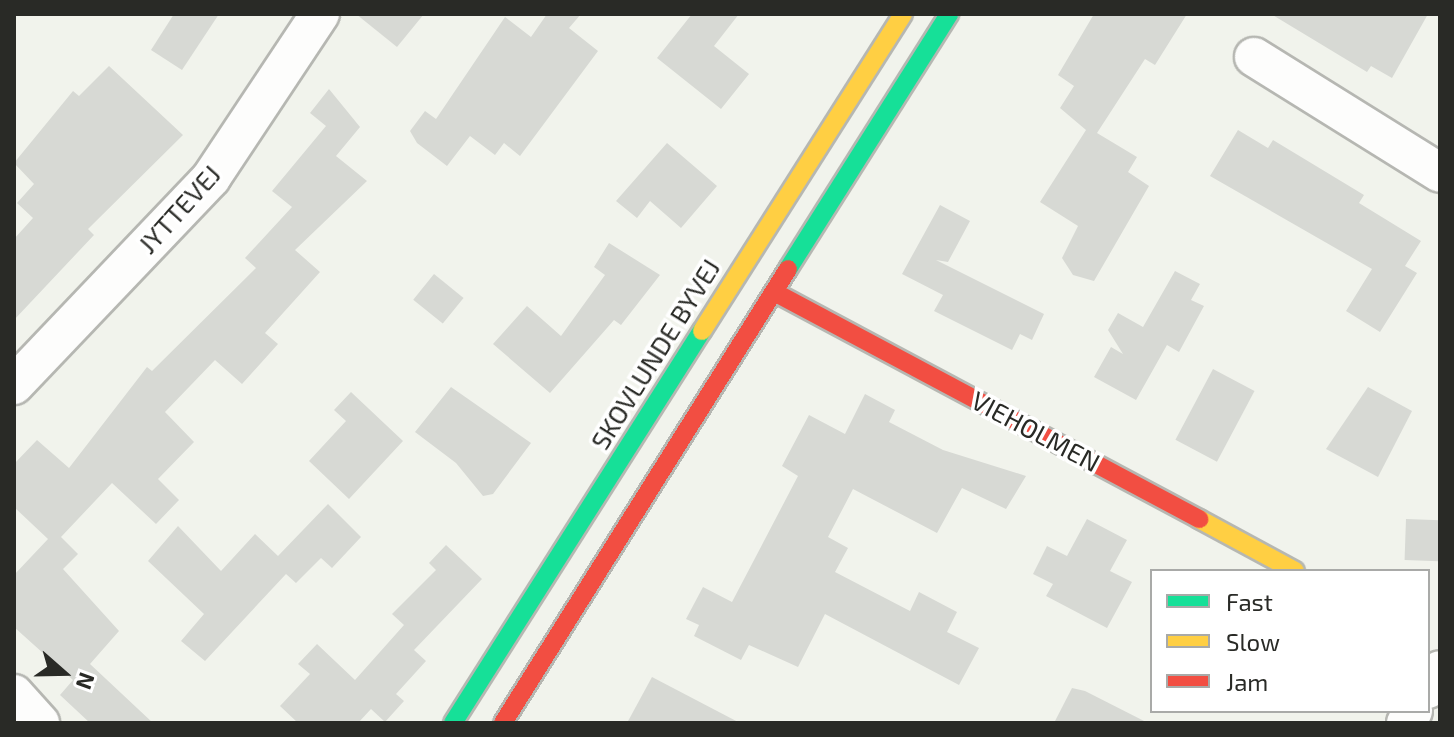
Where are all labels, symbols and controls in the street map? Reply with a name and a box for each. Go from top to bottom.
street label: JYTTEVEJ [131,159,227,259]
street label: SKOVLUNDE BYVEJ [584,253,726,455]
street label: VIEHOLMEN [966,384,1106,478]
legend [1150,569,1430,713]
text: Fast [1226,587,1273,616]
text: Slow [1226,627,1280,656]
north arrow [24,633,104,713]
text: Jam [1226,667,1268,696]
text: N [72,669,101,693]

